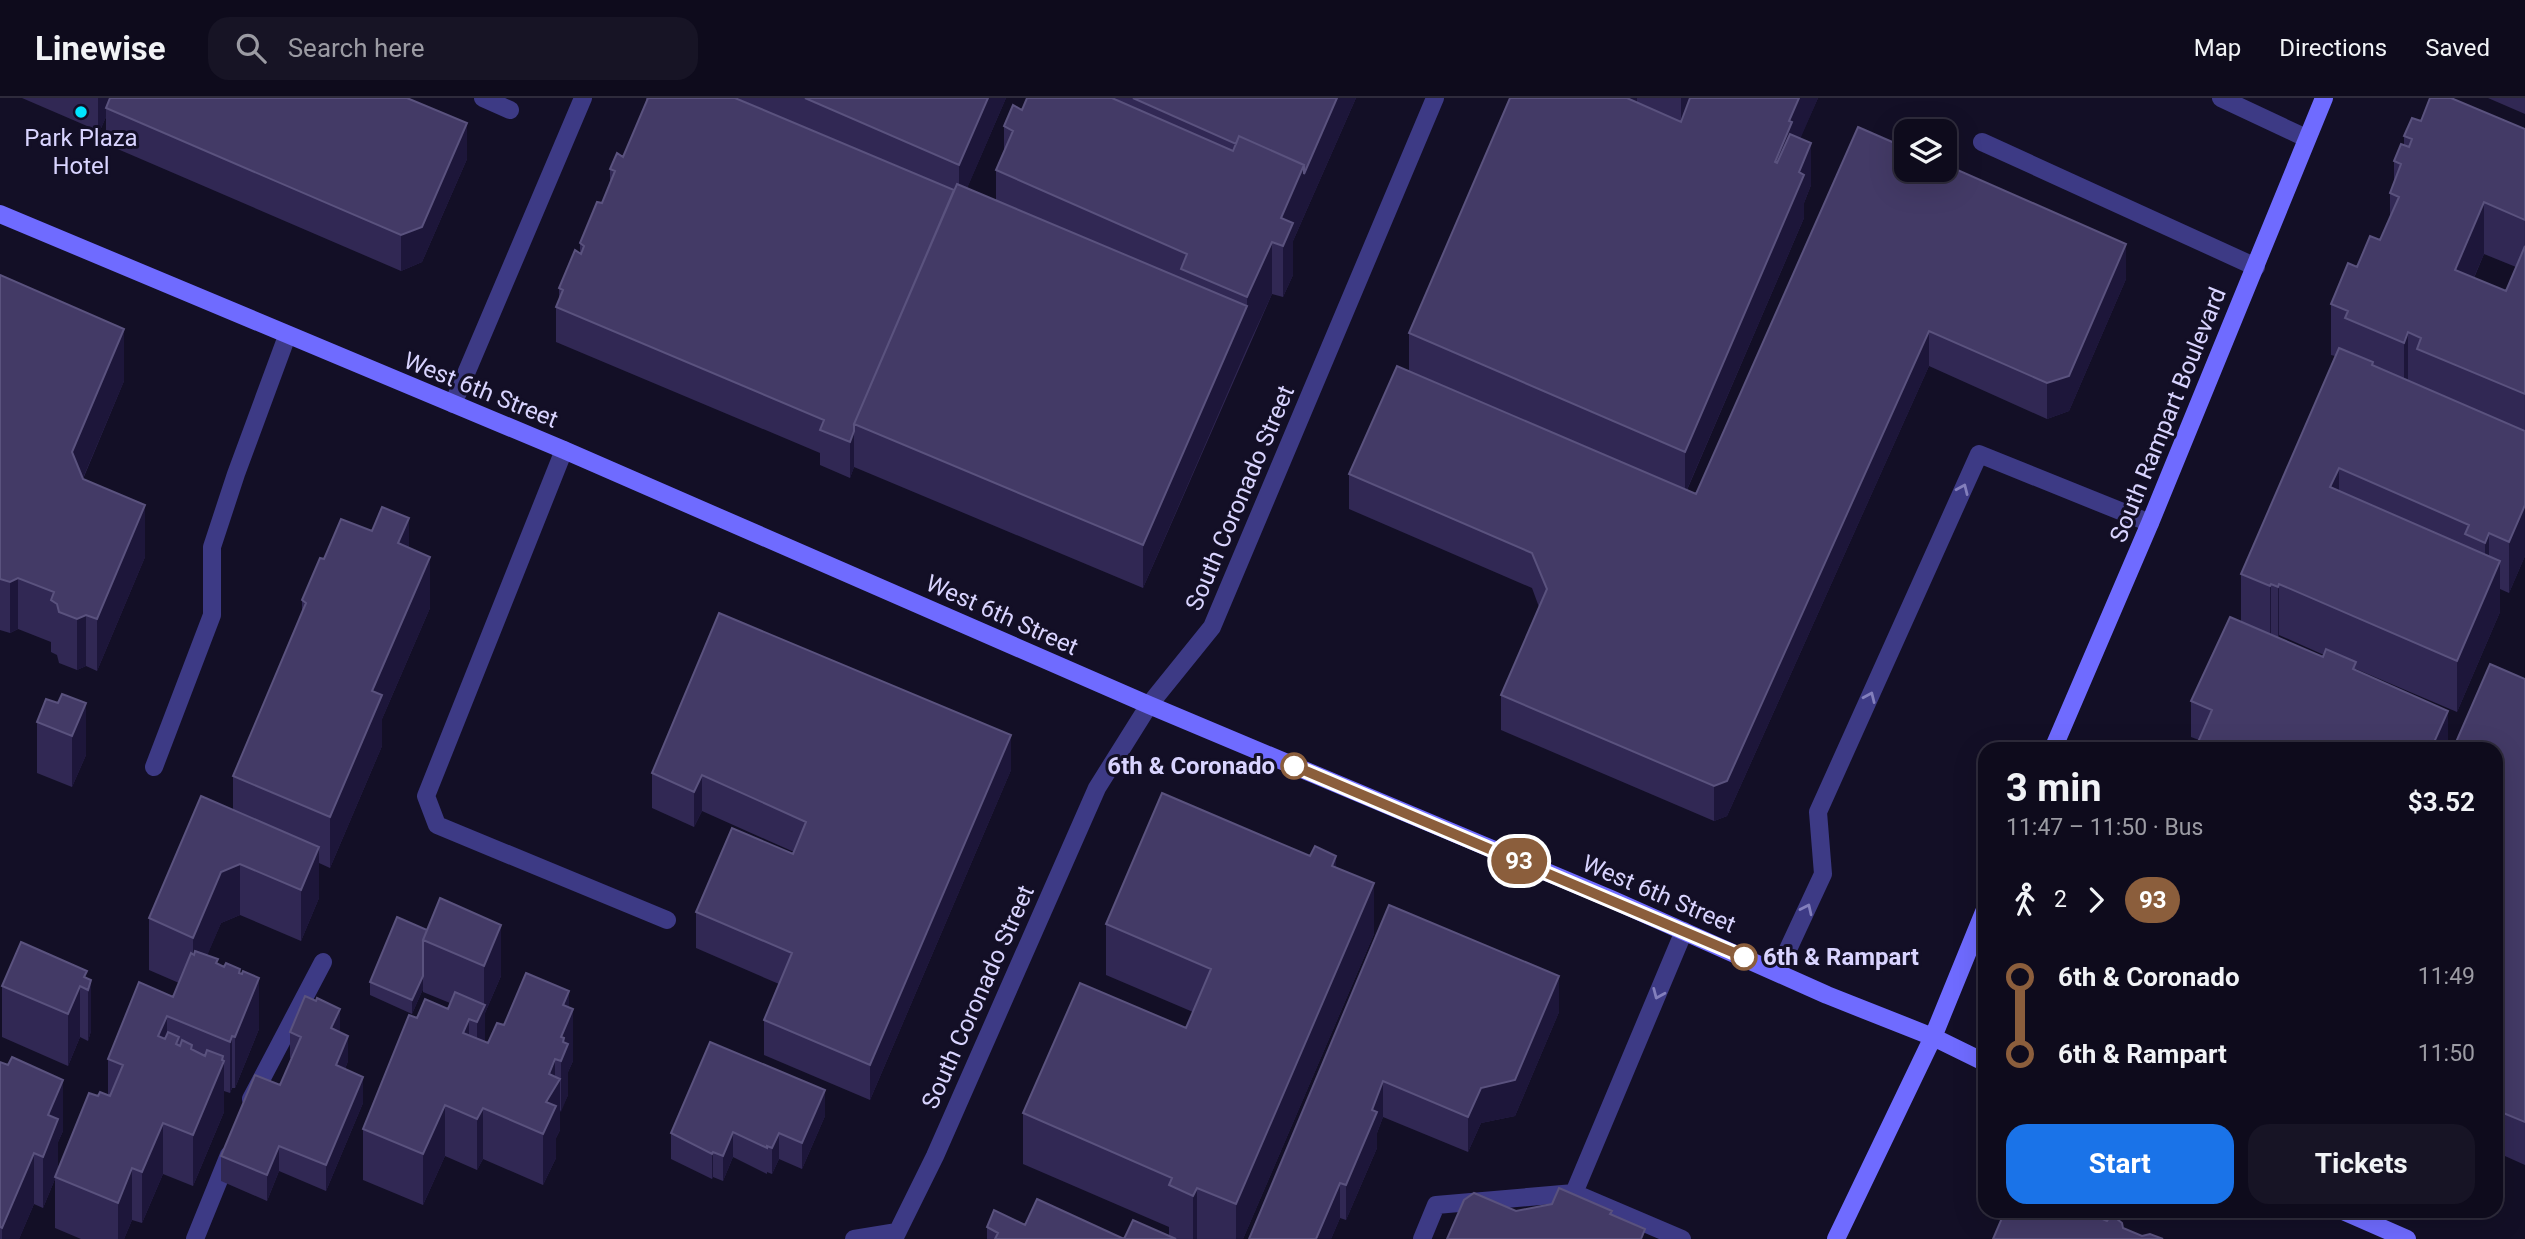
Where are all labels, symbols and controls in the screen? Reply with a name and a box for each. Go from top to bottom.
search box [208,17,698,80]
text: Linewise [35,29,166,68]
icon: search [232,29,270,67]
text: Search here [288,33,424,63]
text: Map [2194,34,2241,62]
text: Directions [2279,34,2387,62]
text: Saved [2425,34,2490,62]
marker: Park Plaza Hotel [73,104,89,120]
map controls [1894,119,1957,182]
button: layers [1894,119,1957,182]
place label: Park Plaza Hotel [24,124,138,180]
street label: South Rampart Boulevard [2104,283,2232,547]
street label: West 6th Street [400,346,562,434]
street label: South Coronado Street [1180,381,1300,615]
one-way arrow [1955,484,1969,496]
street label: West 6th Street [922,569,1083,661]
one-way arrow [1862,692,1876,704]
place label: 6th & Coronado [1107,752,1275,780]
marker: 6th & Coronado [1281,753,1307,779]
text: 3 min [2006,766,2102,810]
text: $3.52 [2408,787,2475,817]
text: 11:47 – 11:50 · Bus [2006,814,2203,841]
line badge: 93 [1488,838,1550,884]
text: 93 [1505,847,1533,875]
street label: West 6th Street [1578,849,1740,939]
street label: South Coronado Street [916,881,1040,1113]
icon: walk [2006,881,2044,919]
icon: forward [2077,881,2115,919]
text: 2 [2054,886,2067,913]
text: 93 [2139,886,2166,914]
one-way arrow [1799,904,1813,916]
place label: 6th & Rampart [1763,943,1919,971]
marker: 6th & Rampart [1731,944,1757,970]
text: 6th & Coronado [2058,962,2240,992]
text: 11:49 [2418,963,2475,990]
one-way arrow [1652,987,1666,999]
text: 6th & Rampart [2058,1039,2227,1069]
text: 11:50 [2418,1040,2475,1067]
button: Start [2006,1124,2234,1204]
button: Tickets [2248,1124,2475,1204]

